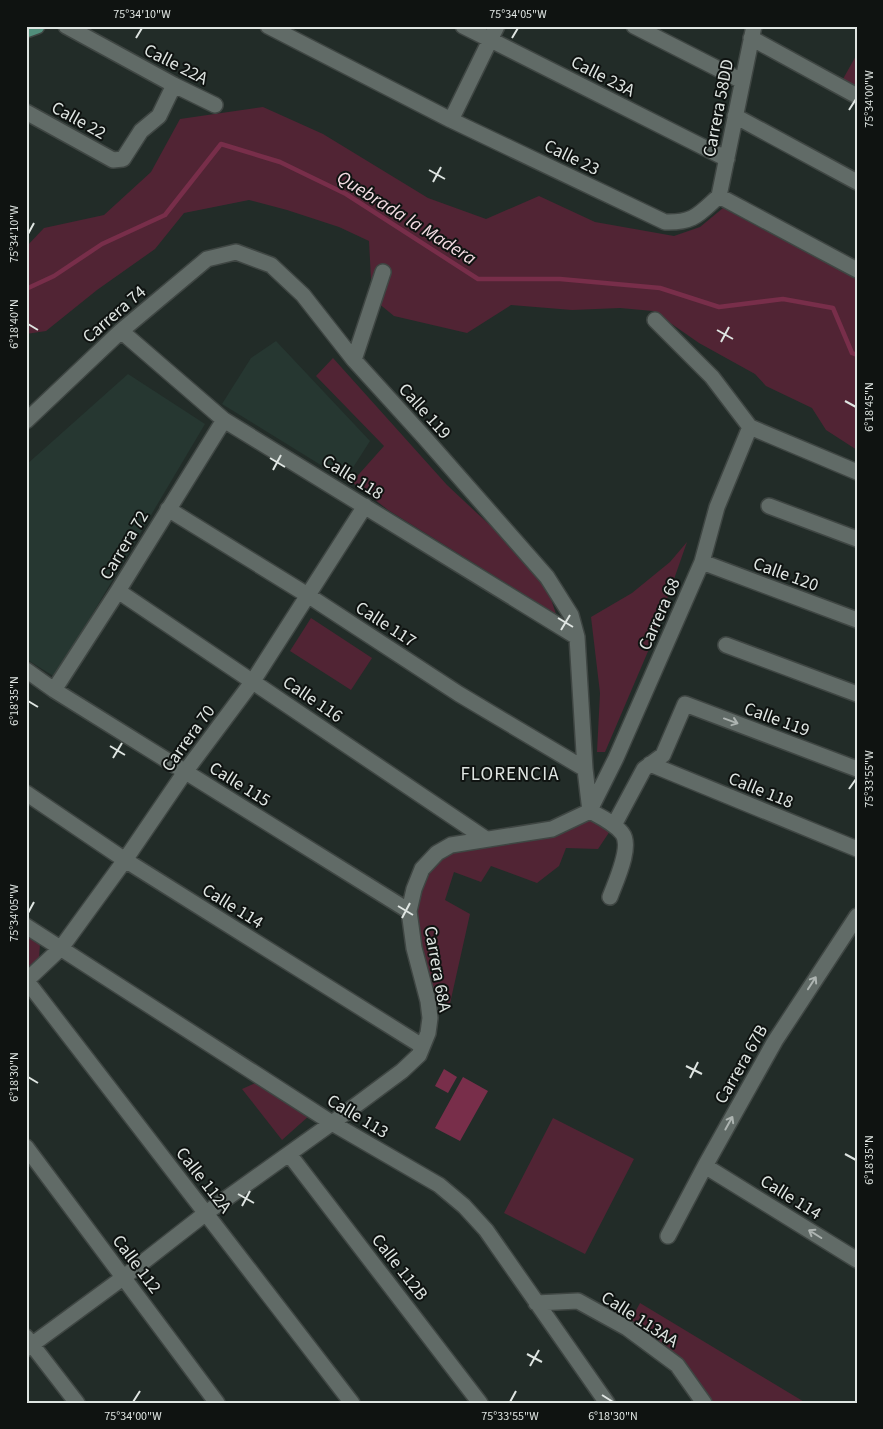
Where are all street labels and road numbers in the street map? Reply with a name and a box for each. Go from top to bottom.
street label: Calle 22A [139,38,212,91]
street label: Calle 23A [566,50,639,103]
street label: Carrera 58DD [697,57,740,159]
street label: Calle 22 [47,95,111,146]
street label: Calle 23 [540,133,604,182]
street label: Carrera 74 [77,280,152,349]
street label: Calle 119 [393,378,457,445]
street label: Calle 118 [317,449,388,506]
street label: Carrera 72 [94,506,155,585]
street label: Calle 120 [750,551,822,598]
street label: Carrera 68 [632,574,687,654]
street label: Calle 117 [350,595,421,653]
street label: Calle 116 [278,670,348,729]
street label: Calle 119 [741,696,813,743]
street label: Carrera 70 [156,700,221,777]
street label: Calle 115 [204,756,275,813]
street label: Calle 118 [725,766,797,815]
street label: Calle 114 [197,878,268,935]
street label: Carrera 68A [418,924,457,1014]
street label: Carrera 67B [709,1020,774,1108]
street label: Calle 113 [322,1088,393,1145]
street label: Calle 112A [170,1142,238,1219]
street label: Calle 114 [755,1169,826,1226]
street label: Calle 112B [366,1229,434,1306]
street label: Calle 112 [106,1230,167,1299]
street label: Calle 113AA [596,1285,683,1354]

